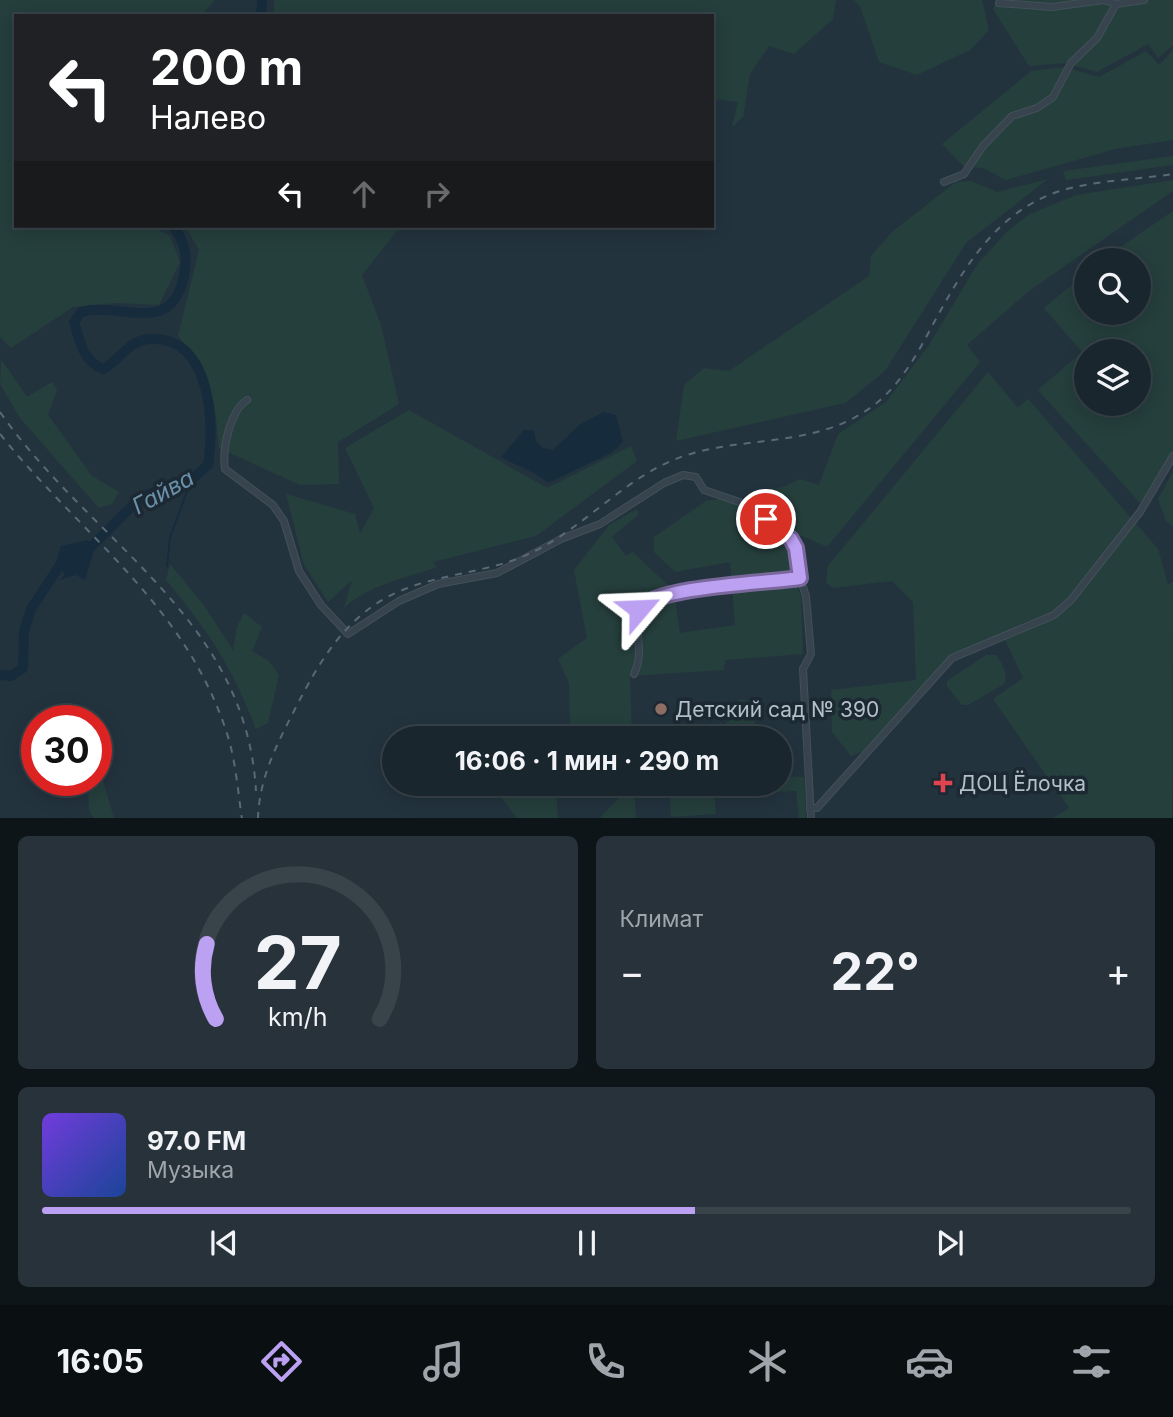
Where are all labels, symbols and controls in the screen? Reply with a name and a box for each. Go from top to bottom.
text: 200 m [150,38,303,97]
icon: left [35,42,126,133]
text: Налево [150,98,266,137]
icon: left [272,175,310,213]
icon: ahead [345,175,383,213]
icon: right [418,175,456,213]
map controls [1074,248,1151,416]
button: search [1074,248,1151,325]
button: layers [1074,339,1151,416]
water label: Гайва [127,464,199,520]
pin [736,489,796,549]
icon: arrive [747,500,785,538]
position arrow [602,572,676,646]
place label: Детский сад № 390 [675,697,879,722]
marker: Детский сад № 390 [653,701,669,717]
speed limit sign: 30 [21,705,112,796]
text: 16:06 · 1 мин · 290 m [455,745,719,776]
place label: ДОЦ Ёлочка [959,770,1086,796]
marker: ДОЦ Ёлочка [933,773,953,793]
text: Климат [620,905,703,933]
text: 27 [254,918,342,1007]
text: 22° [831,940,920,1003]
text: − [620,949,645,995]
text: + [1106,949,1131,995]
text: km/h [268,1001,327,1031]
text: 97.0 FM [147,1125,246,1156]
text: Музыка [147,1156,234,1184]
icon: previous [205,1224,243,1262]
icon: pause [568,1224,606,1262]
icon: next [931,1224,969,1262]
icon: directions [257,1337,306,1386]
icon: music [419,1337,468,1386]
icon: phone [581,1337,630,1386]
icon: climate [743,1337,792,1386]
icon: car [905,1337,954,1386]
icon: filters [1067,1337,1116,1386]
text: 16:05 [57,1342,144,1381]

